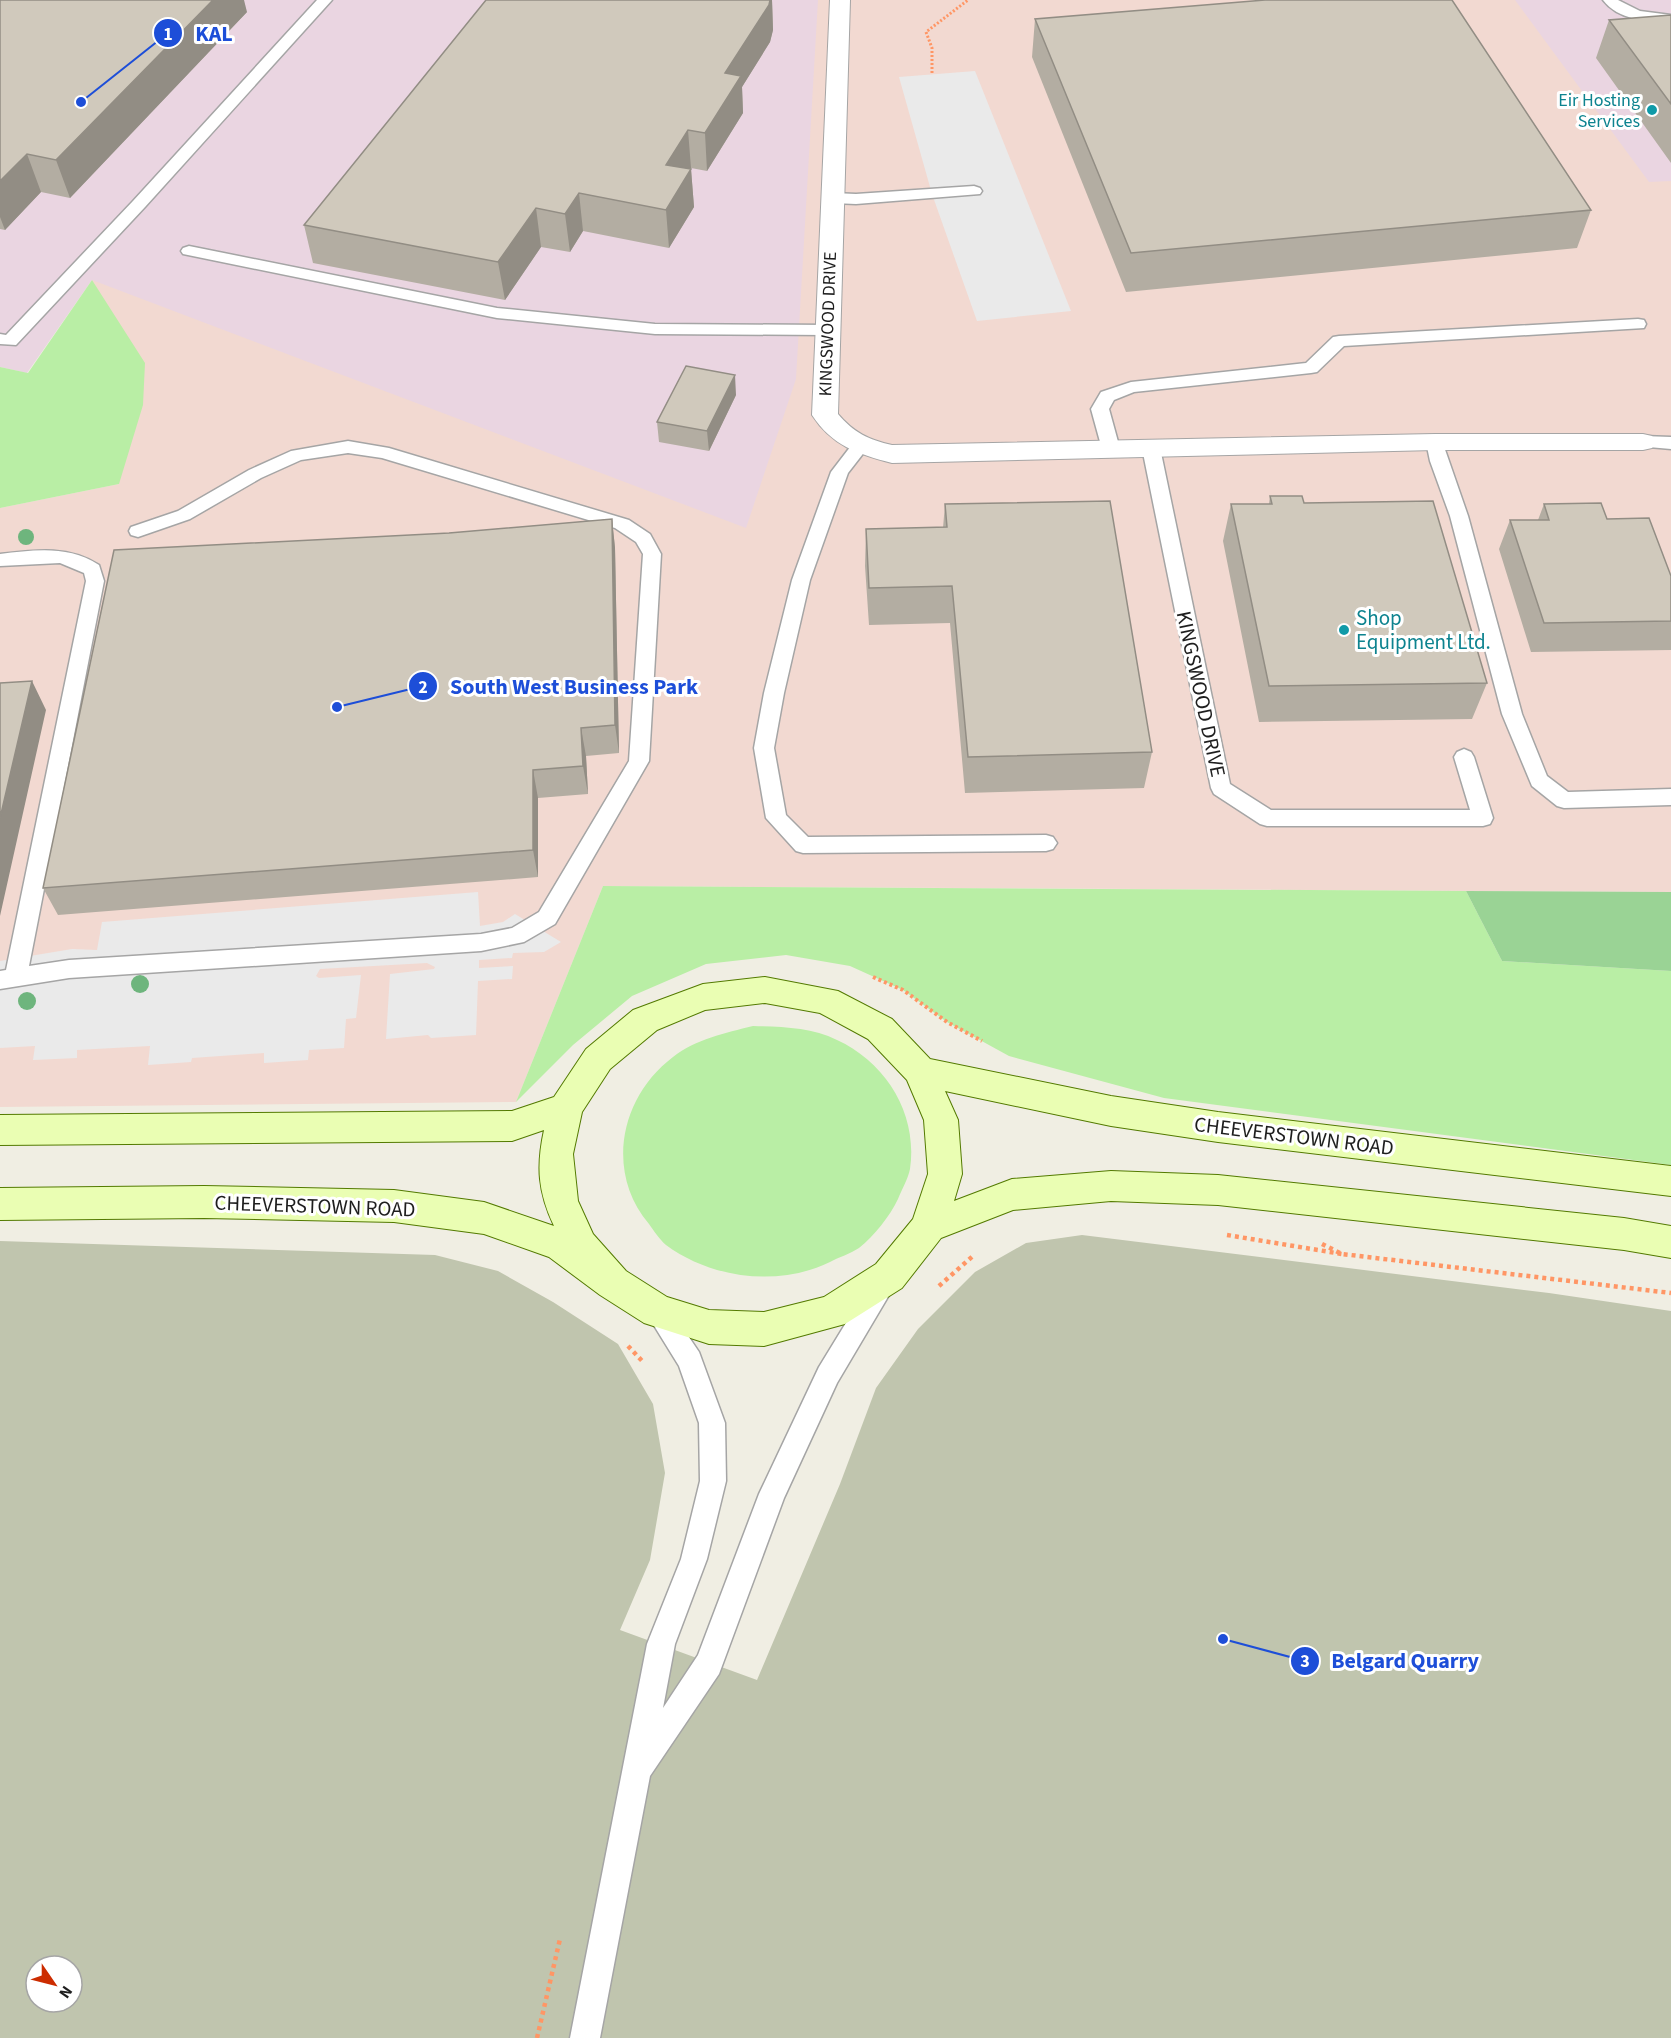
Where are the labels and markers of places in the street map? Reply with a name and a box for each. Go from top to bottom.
callout: KAL [153,13,245,53]
place label: Eir Hosting Services [1558,88,1640,134]
marker: Eir Hosting Services [1645,103,1659,117]
place label: Shop Equipment Ltd. [1356,603,1491,657]
marker: Shop Equipment Ltd. [1337,623,1351,637]
callout: South West Business Park [408,666,710,706]
callout: Belgard Quarry [1290,1641,1491,1681]

